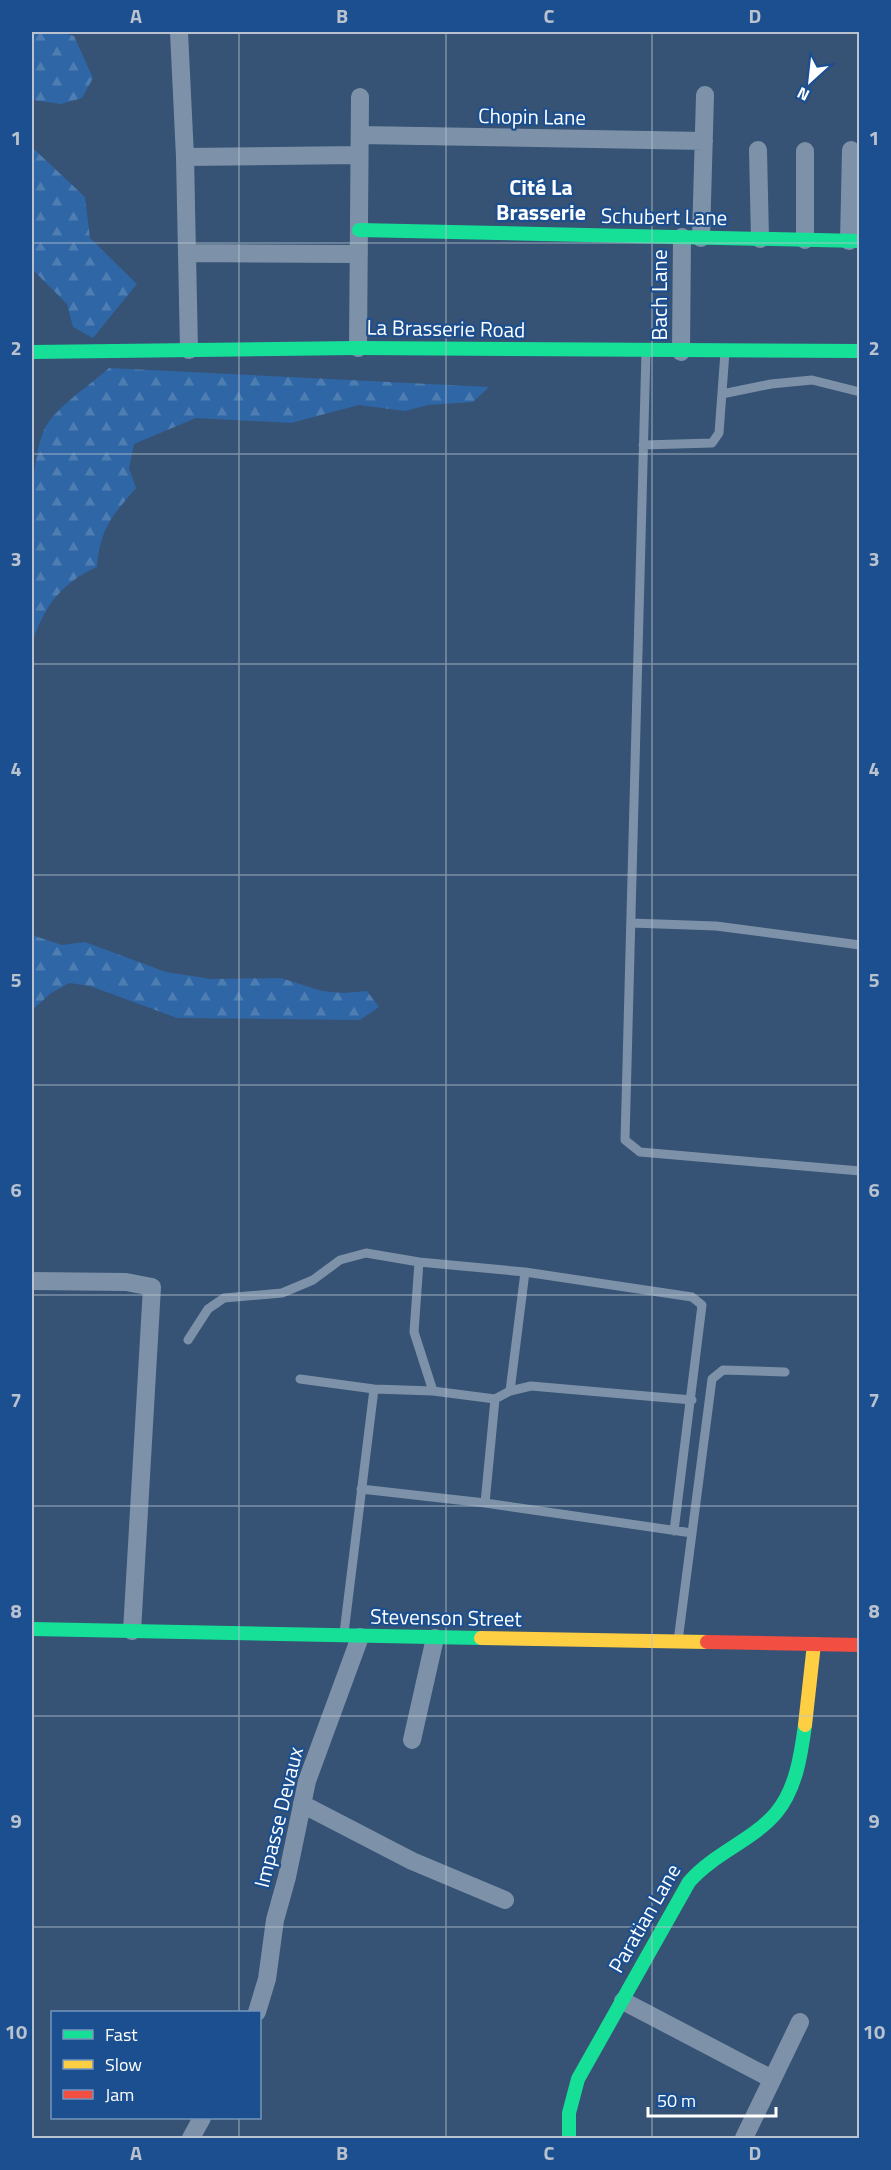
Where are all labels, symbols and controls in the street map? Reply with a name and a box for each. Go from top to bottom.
text: A [130,0,142,31]
text: B [336,0,348,31]
text: C [544,0,555,31]
text: D [749,0,761,31]
north arrow [780,51,840,111]
text: N [793,81,814,108]
street label: Chopin Lane [478,99,586,133]
text: 1 [10,122,22,153]
text: 1 [868,122,880,153]
district label: Cité La Brasserie [496,170,586,229]
street label: Schubert Lane [601,199,727,233]
street label: Bach Lane [643,250,675,340]
street label: La Brasserie Road [366,311,526,345]
text: 2 [10,332,22,363]
text: 2 [868,332,880,363]
text: 3 [10,543,22,574]
text: 3 [868,543,880,574]
text: 4 [10,753,22,784]
text: 4 [868,753,880,784]
text: 5 [10,964,22,995]
text: 5 [868,964,880,995]
text: 6 [10,1174,22,1205]
text: 6 [868,1174,880,1205]
text: 7 [10,1384,22,1415]
text: 7 [868,1384,880,1415]
text: 8 [10,1595,22,1626]
text: 8 [868,1595,880,1626]
street label: Stevenson Street [370,1600,523,1634]
street label: Impasse Devaux [245,1743,311,1891]
text: 9 [10,1805,22,1836]
text: 9 [868,1805,880,1836]
street label: Paratian Lane [600,1857,688,1979]
legend [51,2011,261,2119]
text: 10 [5,2016,27,2047]
text: 10 [863,2016,885,2047]
text: Fast [105,2021,138,2048]
text: Slow [105,2051,142,2078]
scale bar [648,2080,776,2118]
text: Jam [105,2081,134,2108]
text: 50 m [657,2087,696,2114]
text: A [130,2137,142,2168]
text: B [336,2137,348,2168]
text: C [544,2137,555,2168]
text: D [749,2137,761,2168]

